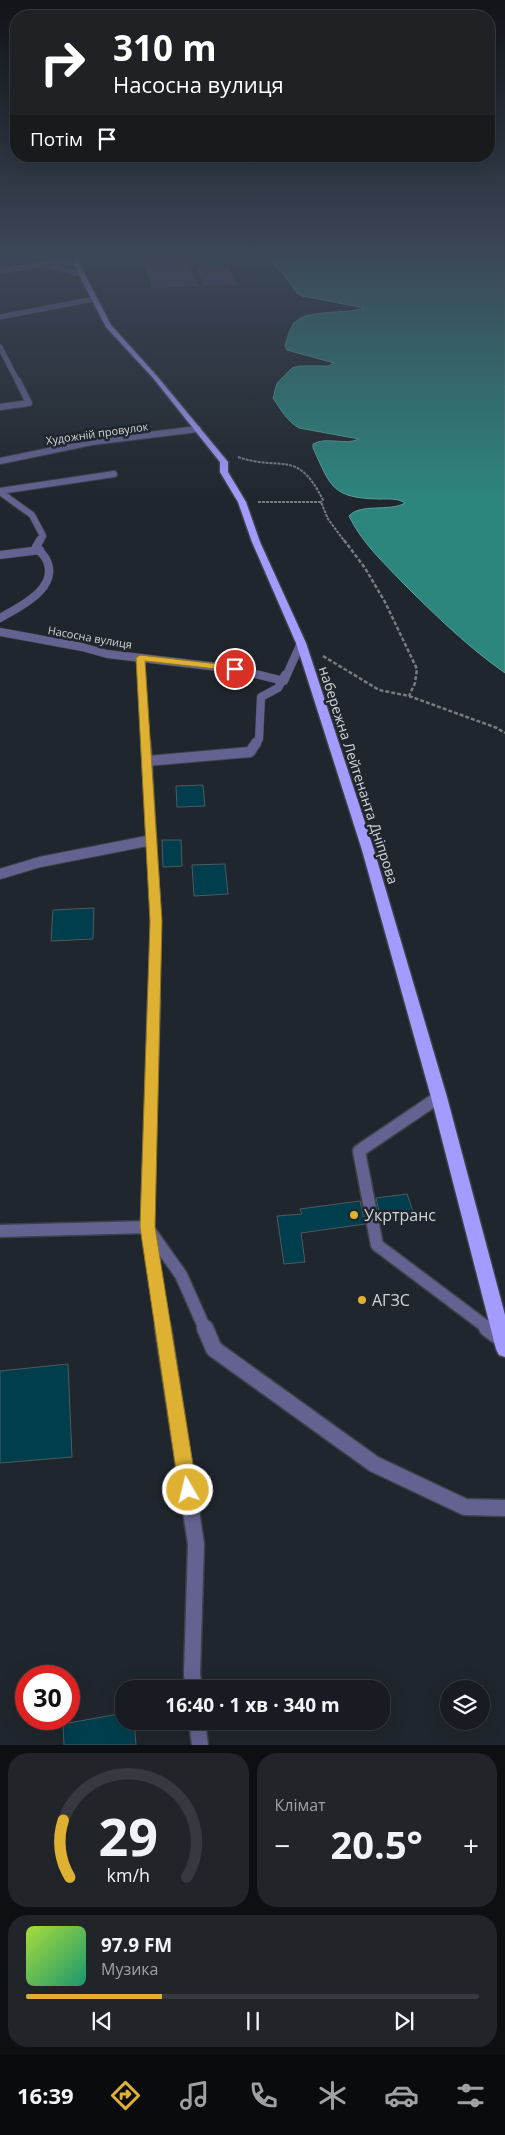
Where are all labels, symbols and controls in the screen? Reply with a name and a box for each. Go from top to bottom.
text: 310 m [113,24,217,71]
icon: right [30,30,95,95]
text: Насосна вулиця [113,69,284,99]
icon: arrive [93,125,121,153]
text: Потім [30,126,83,152]
street label: Художній провулок [45,418,149,448]
street label: Насосна вулиця [47,622,133,652]
pin [214,648,256,690]
icon: arrive [221,655,249,683]
street label: набережна Лейтенанта Дніпрова [315,664,403,886]
place label: Укртранс [364,1204,436,1226]
marker: Укртранс [348,1209,360,1221]
place label: АГЗС [372,1289,410,1311]
marker: АГЗС [356,1294,368,1306]
position arrow [161,1463,213,1515]
speed limit sign: 30 [15,1665,80,1730]
map controls [440,1680,490,1730]
button: layers [440,1680,490,1730]
text: 16:40 · 1 хв · 340 m [165,1692,340,1718]
text: Клімат [275,1794,326,1816]
text: 29 [99,1800,158,1871]
text: 20.5° [331,1818,423,1870]
text: − [275,1826,291,1864]
text: + [463,1826,479,1864]
text: km/h [107,1863,150,1887]
text: 97.9 FM [101,1932,172,1958]
text: Музика [101,1958,158,1980]
icon: previous [88,2007,116,2035]
icon: pause [239,2007,267,2035]
icon: next [390,2007,418,2035]
icon: directions [108,2078,143,2113]
icon: music [177,2078,212,2113]
icon: phone [246,2078,281,2113]
icon: climate [315,2078,350,2113]
icon: car [384,2078,419,2113]
icon: filters [453,2078,488,2113]
text: 16:39 [17,2080,74,2110]

